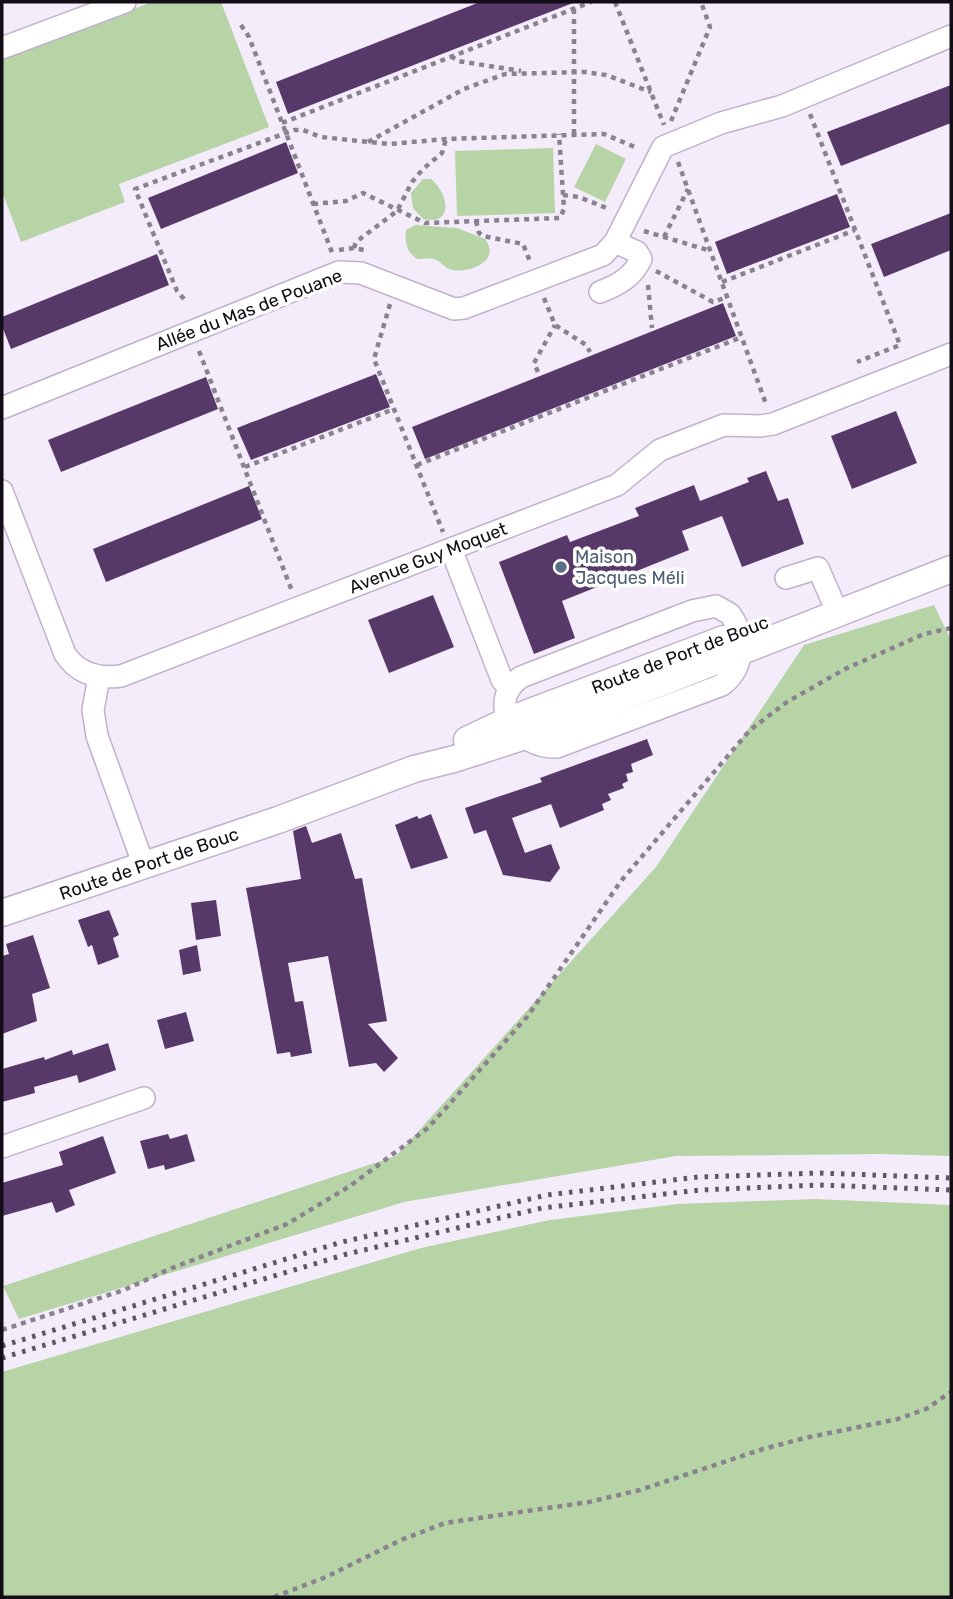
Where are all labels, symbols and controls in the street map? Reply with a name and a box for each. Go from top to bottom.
street label: Allée du Mas de Pouane [153,264,345,356]
street label: Avenue Guy Moquet [346,518,510,598]
place label: Maison Jacques Méli [575,546,685,589]
marker: Maison Jacques Méli [553,559,569,575]
street label: Route de Port de Bouc [588,611,772,699]
street label: Route de Port de Bouc [57,823,241,905]

